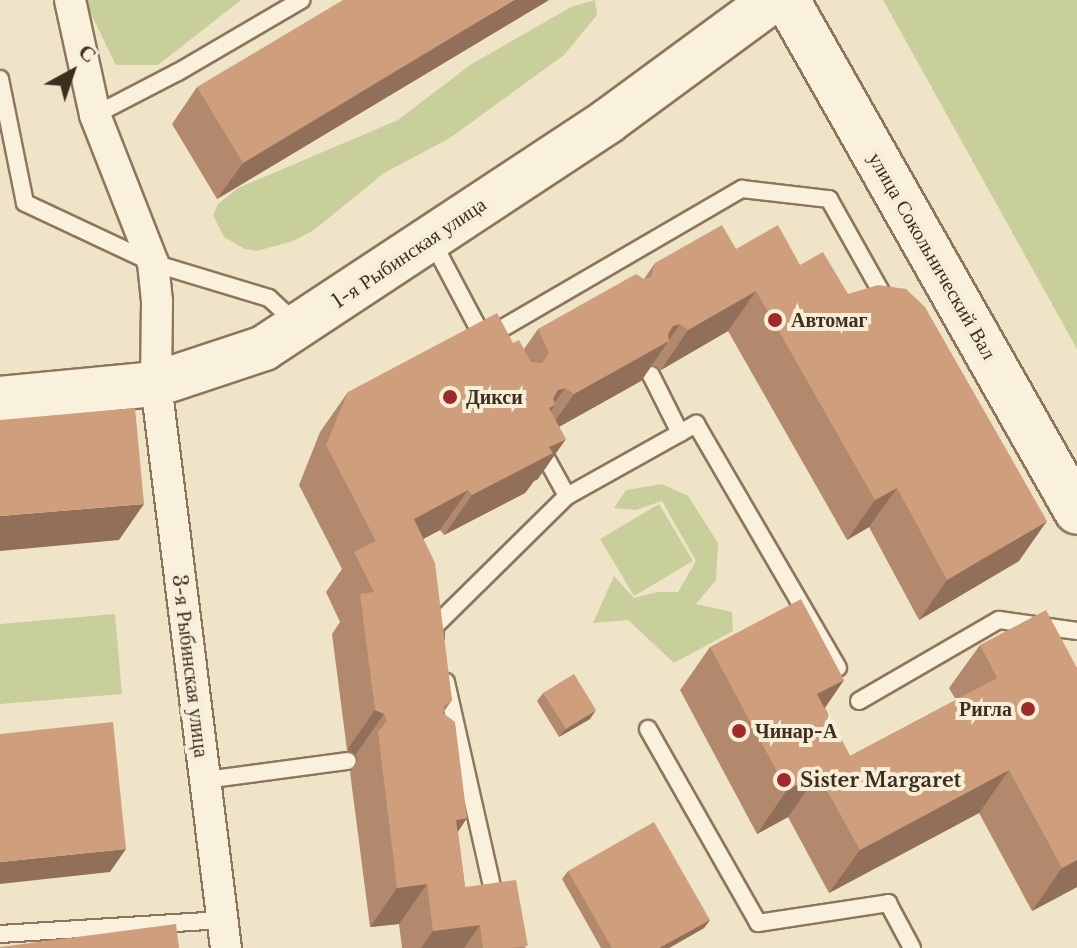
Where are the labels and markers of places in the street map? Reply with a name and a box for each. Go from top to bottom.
place label: Автомаг [791,308,867,332]
marker: Автомаг [766,311,784,329]
place label: Дикси [466,385,523,409]
marker: Дикси [441,388,459,406]
place label: Ригла [959,697,1012,721]
marker: Ригла [1019,700,1037,718]
place label: Чинар-А [755,719,837,743]
marker: Чинар-А [730,722,748,740]
place label: Sister Margaret [800,768,962,792]
marker: Sister Margaret [775,771,793,789]

